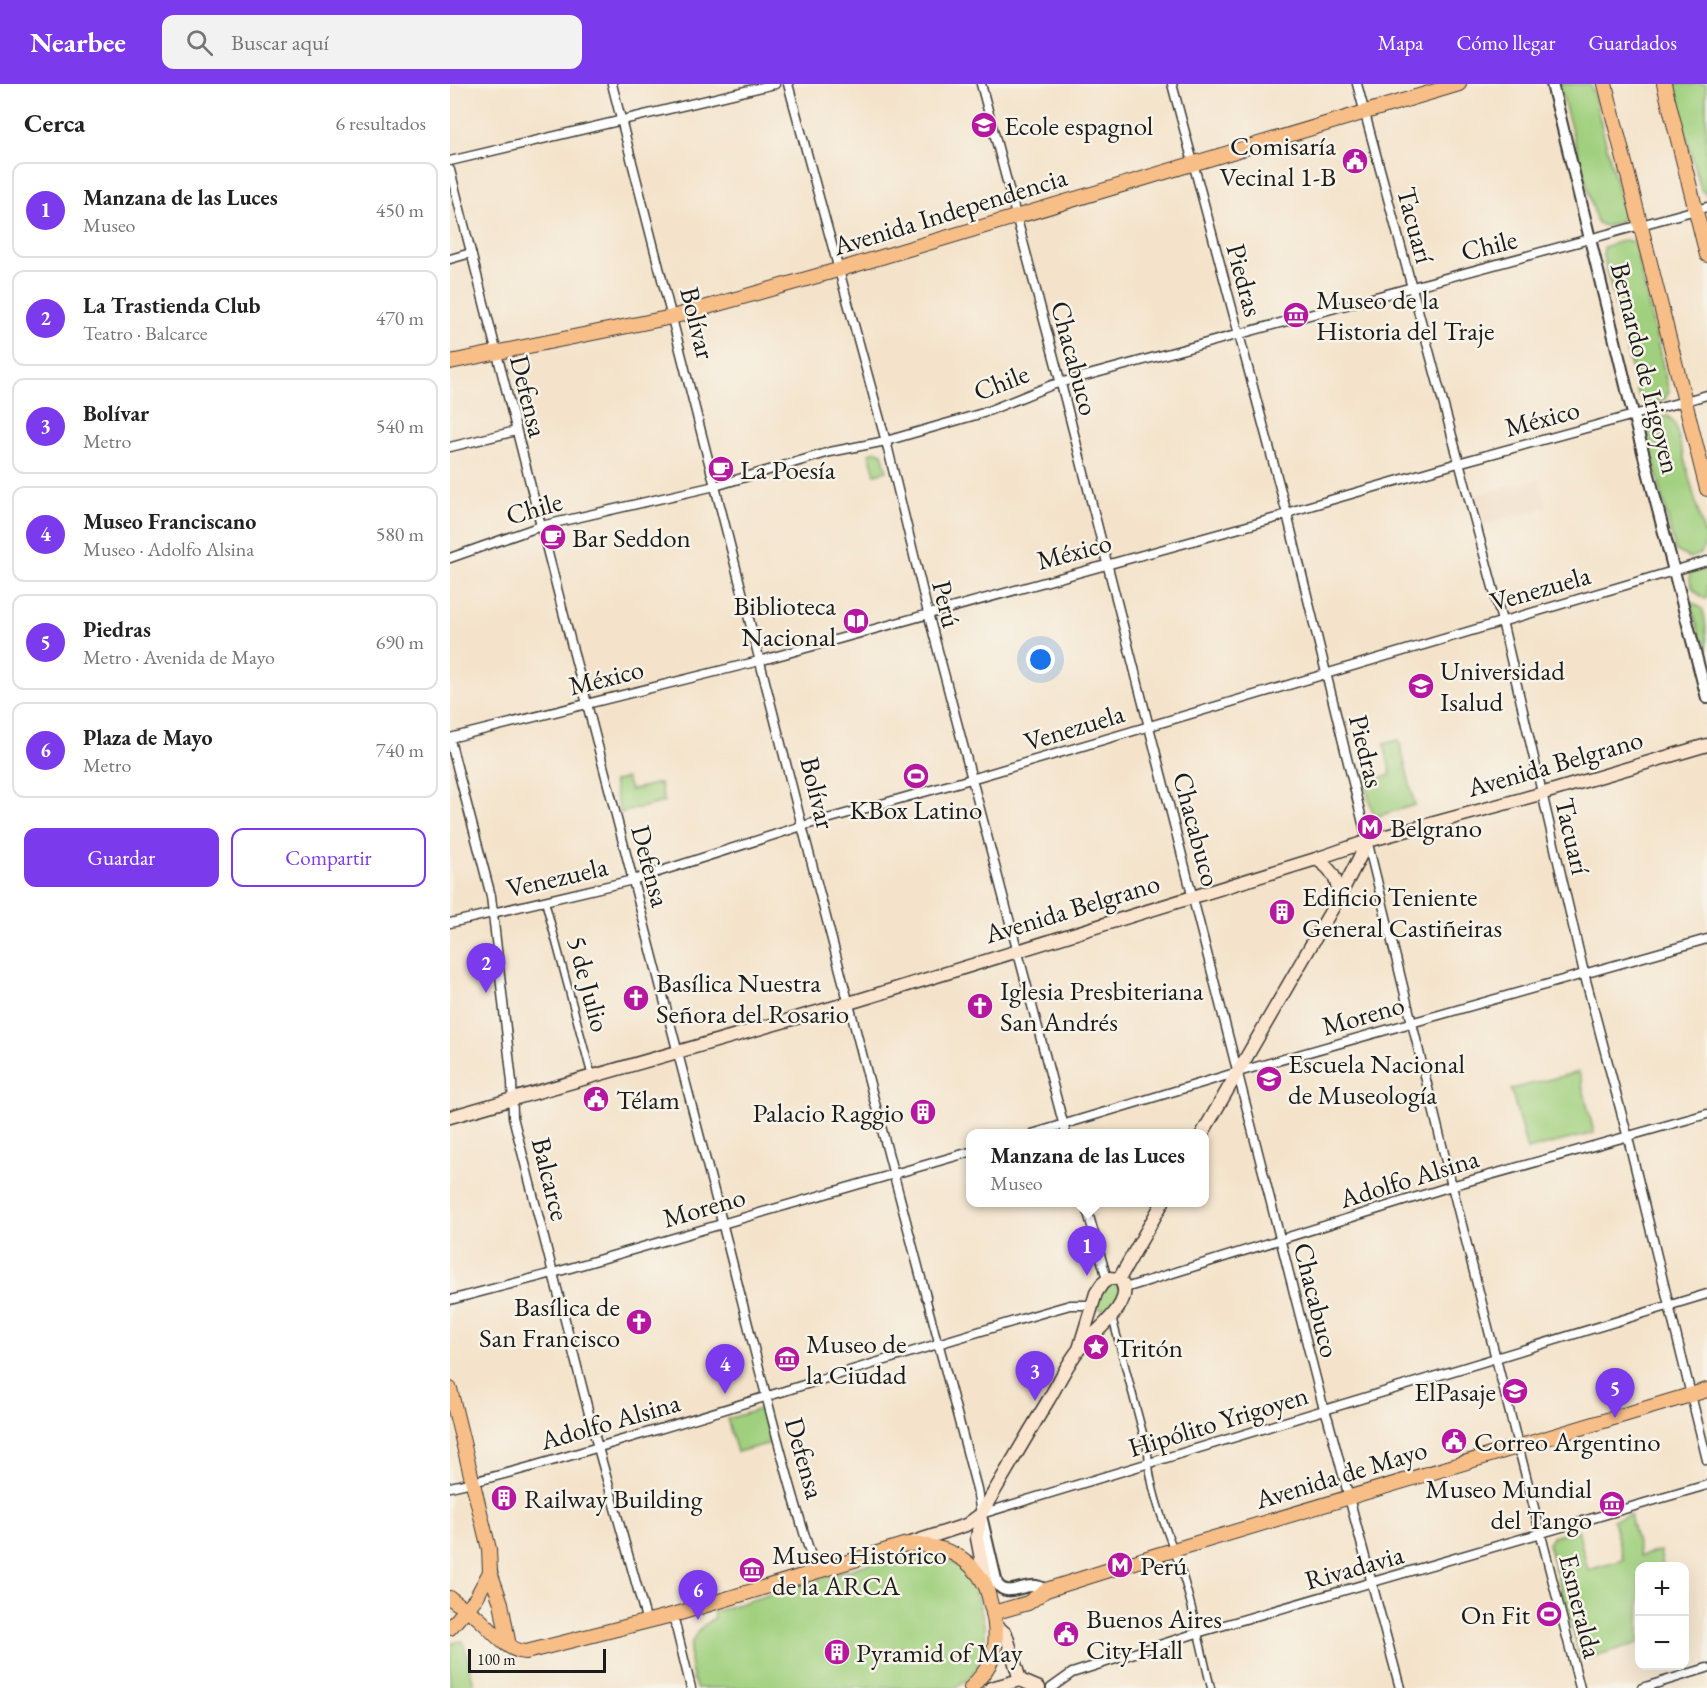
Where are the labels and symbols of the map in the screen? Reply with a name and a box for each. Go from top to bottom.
place label: Ecole espagnol [1004,108,1153,143]
school or university icon: Ecole espagnol [969,110,999,140]
place label: Comisaría Vecinal 1-B [1220,128,1336,194]
public building icon: Comisaría Vecinal 1-B [1340,146,1370,176]
street label: Avenida Independencia [828,159,1071,263]
street label: Tacuarí [1389,183,1443,267]
street label: Chile [1457,221,1521,269]
street label: Piedras [1219,240,1271,320]
street label: Bernardo de Irigoyen [1603,259,1689,477]
place label: Museo de la Historia del Traje [1316,282,1494,348]
street label: Bolívar [672,283,724,363]
street label: Chacabuco [1043,297,1107,419]
museum icon: Museo de la Historia del Traje [1281,300,1311,330]
street label: Defensa [502,351,556,441]
street label: Chile [968,356,1034,408]
street label: México [1501,391,1583,445]
place label: La Poesía [740,452,836,487]
cafe icon: La Poesía [706,454,736,484]
street label: Chile [502,483,566,533]
place label: Bar Seddon [572,520,691,555]
cafe icon: Bar Seddon [538,522,568,552]
street label: México [1033,524,1115,578]
street label: Venezuela [1486,557,1595,619]
street label: Perú [924,577,970,631]
place label: Biblioteca Nacional [733,588,836,654]
library icon: Biblioteca Nacional [841,606,871,636]
your location [1026,645,1055,674]
street label: México [565,651,647,703]
place label: Universidad Isalud [1440,653,1565,719]
school or university icon: Universidad Isalud [1406,671,1436,701]
street label: Venezuela [1020,695,1129,759]
street label: Piedras [1341,711,1393,791]
street label: Avenida Belgrano [1462,721,1647,805]
street label: Bolívar [792,753,844,833]
sports icon: KBox Latino [901,761,931,791]
street label: Chacabuco [1165,768,1229,890]
place label: KBox Latino [850,792,982,827]
street label: Tacuarí [1547,794,1599,878]
place label: Belgrano [1390,810,1482,845]
metro station icon: Belgrano [1355,812,1385,842]
street label: Defensa [623,821,679,911]
street label: Venezuela [503,848,611,906]
street label: Avenida Belgrano [979,865,1164,952]
place label: Edificio Teniente General Castiñeiras [1302,879,1502,945]
building icon: Edificio Teniente General Castiñeiras [1267,897,1297,927]
street label: 5 de Julio [559,932,619,1036]
pin: 2 [466,944,506,993]
place label: Basílica Nuestra Señora del Rosario [656,965,849,1031]
place label: Iglesia Presbiteriana San Andrés [1000,973,1204,1039]
church icon: Basílica Nuestra Señora del Rosario [621,983,651,1013]
street label: Moreno [1318,987,1408,1043]
church icon: Iglesia Presbiteriana San Andrés [965,991,995,1021]
place label: Escuela Nacional de Museología [1288,1046,1465,1112]
school or university icon: Escuela Nacional de Museología [1254,1064,1284,1094]
place label: Télam [616,1082,680,1117]
public building icon: Télam [581,1084,611,1114]
place label: Palacio Raggio [753,1095,904,1130]
building icon: Palacio Raggio [908,1097,938,1127]
street label: Balcarce [524,1134,578,1224]
street label: Adolfo Alsina [1334,1140,1483,1216]
street label: Moreno [659,1179,749,1235]
pin: 1 [1068,1226,1106,1276]
street label: Chacabuco [1286,1239,1348,1361]
place label: Basílica de San Francisco [479,1289,620,1355]
church icon: Basílica de San Francisco [624,1307,654,1337]
place label: Museo de la Ciudad [806,1326,907,1392]
place label: Tritón [1116,1330,1183,1365]
place icon: Tritón [1081,1332,1111,1362]
pin: 4 [706,1344,744,1394]
museum icon: Museo de la Ciudad [772,1344,802,1374]
pin: 3 [1016,1352,1054,1401]
pin: 5 [1596,1368,1634,1418]
place label: ElPasaje [1414,1374,1496,1409]
school or university icon: ElPasaje [1500,1376,1530,1406]
street label: Hipólito Yrigoyen [1124,1377,1312,1465]
street label: Adolfo Alsina [535,1384,684,1458]
street label: Defensa [777,1413,833,1503]
place label: Correo Argentino [1474,1424,1661,1459]
public building icon: Correo Argentino [1439,1426,1469,1456]
street label: Avenida de Mayo [1250,1431,1431,1517]
place label: Museo Mundial del Tango [1425,1471,1592,1537]
place label: Railway Building [524,1481,703,1516]
building icon: Railway Building [489,1483,519,1513]
museum icon: Museo Mundial del Tango [1597,1489,1627,1519]
street label: Rivadavia [1301,1536,1408,1598]
place label: Museo Histórico de la ARCA [772,1537,947,1603]
place label: Perú [1140,1548,1187,1583]
metro station icon: Perú [1105,1550,1135,1580]
street label: Esmeralda [1551,1550,1611,1662]
museum icon: Museo Histórico de la ARCA [737,1555,767,1585]
pin: 6 [678,1570,718,1620]
place label: On Fit [1461,1597,1531,1632]
sports icon: On Fit [1534,1599,1564,1629]
place label: Buenos Aires City Hall [1086,1601,1222,1667]
public building icon: Buenos Aires City Hall [1051,1619,1081,1649]
place label: Pyramid of May [856,1635,1023,1670]
building icon: Pyramid of May [822,1637,852,1667]
scale bar [468,1646,606,1674]

